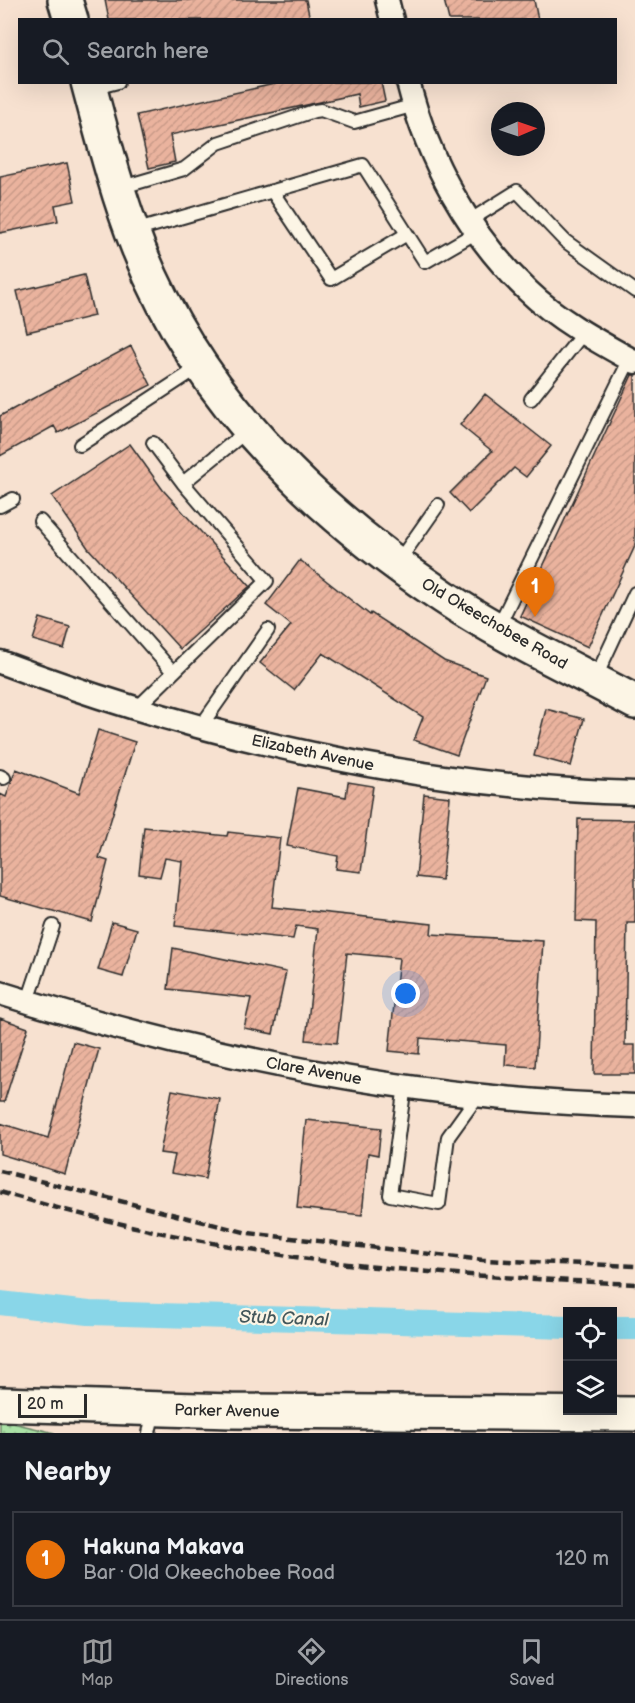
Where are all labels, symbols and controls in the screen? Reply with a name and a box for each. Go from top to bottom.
search box [18,18,617,84]
icon: search [39,35,72,68]
text: Search here [87,38,209,65]
north arrow [491,102,545,156]
pin: 1 [516,568,554,617]
street label: Old Okeechobee Road [418,575,571,674]
street label: Elizabeth Avenue [250,731,376,776]
your location [391,979,420,1008]
street label: Clare Avenue [264,1054,364,1089]
water label: Stub Canal [239,1306,330,1331]
map controls [563,1307,617,1415]
button: locate [563,1307,617,1361]
button: layers [563,1361,617,1415]
scale bar [18,1391,87,1418]
text: 20 m [27,1395,63,1414]
street label: Parker Avenue [174,1401,280,1422]
text: Nearby [24,1457,111,1488]
text: Hakuna Makava [83,1534,244,1561]
text: 1 [41,1547,50,1571]
text: 120 m [556,1547,609,1571]
text: Bar · Old Okeechobee Road [83,1561,335,1585]
tab: Map [81,1635,114,1690]
tab: Directions [275,1635,348,1690]
tab: Saved [509,1635,554,1690]

